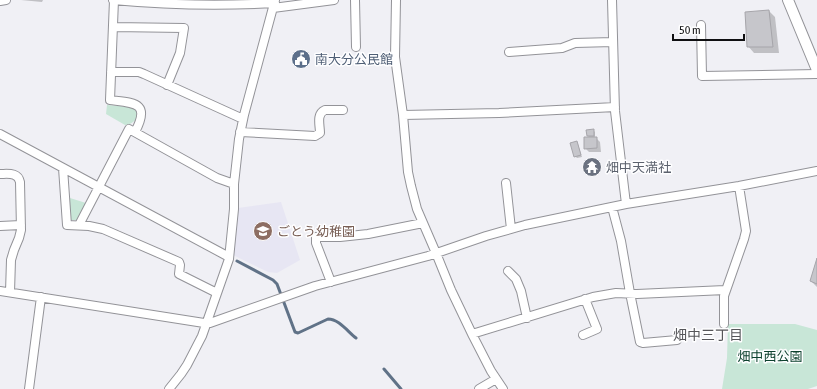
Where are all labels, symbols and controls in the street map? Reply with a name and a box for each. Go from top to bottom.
scale bar [673,16,744,42]
text: 50 m [679,23,701,37]
public building icon: 南大分公民館 [290,48,312,70]
place label: 南大分公民館 [315,52,393,67]
temple icon: 畑中天満社 [581,156,603,178]
place label: 畑中天満社 [606,160,671,175]
school or university icon: ごとう幼稚園 [252,220,274,242]
place label: ごとう幼稚園 [277,224,355,239]
district label: 畑中三丁目 [673,327,743,343]
park label: 畑中西公園 [737,349,803,364]

